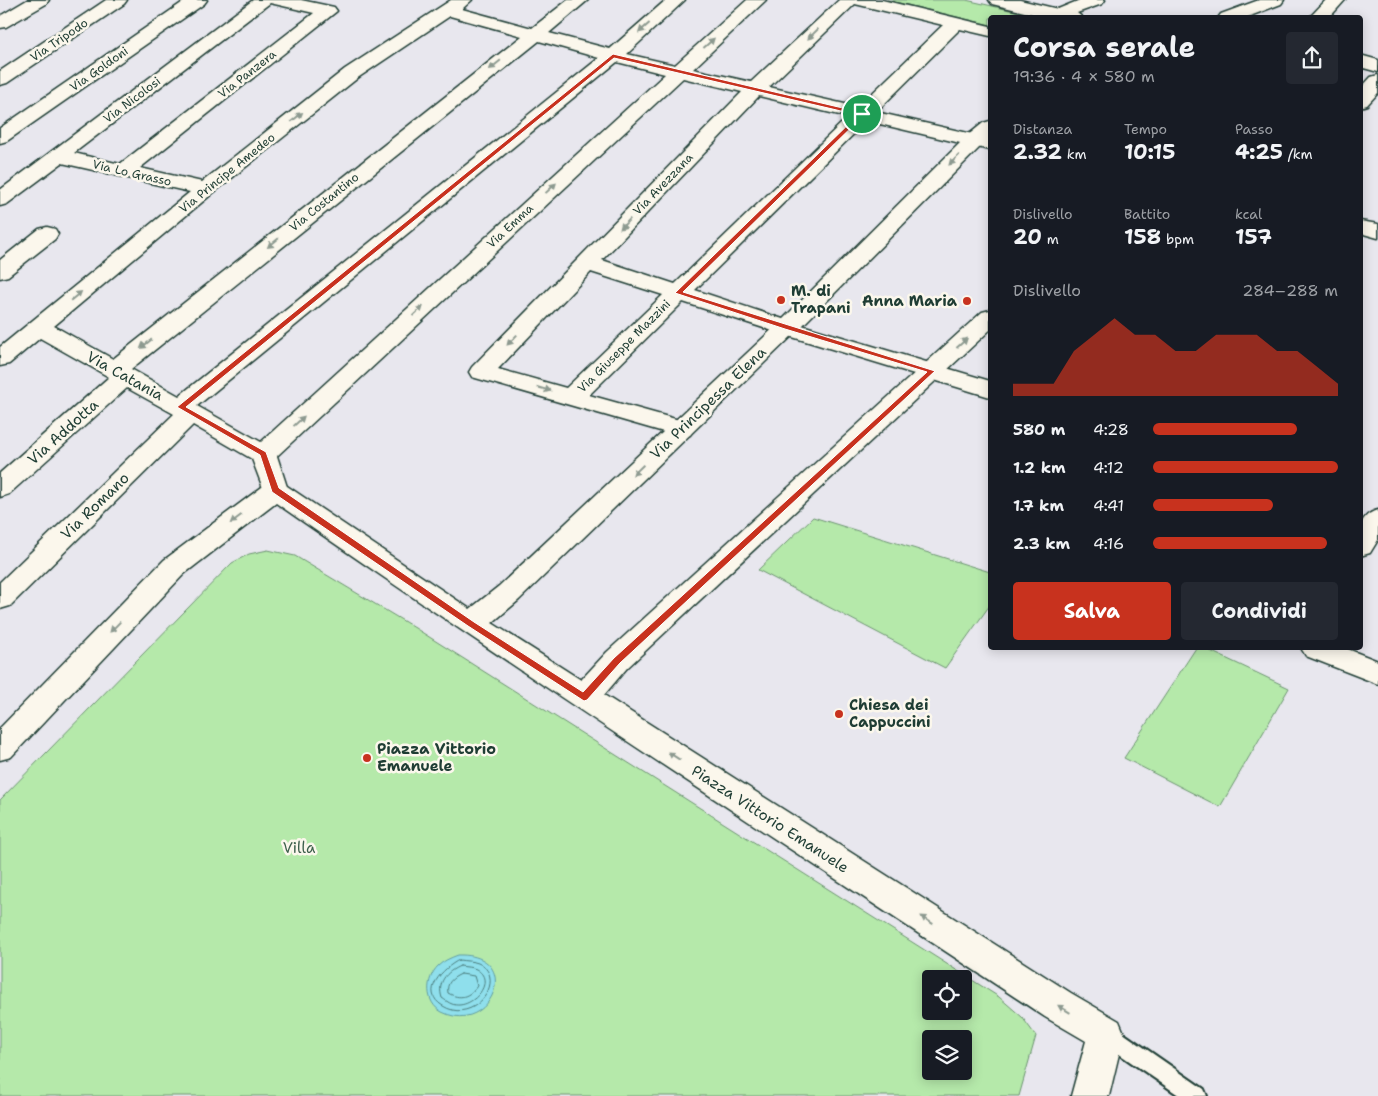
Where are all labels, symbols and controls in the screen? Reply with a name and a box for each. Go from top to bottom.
street label: Via Tripodo [27,15,91,65]
one-way arrow [639,22,651,34]
one-way arrow [808,28,820,40]
text: Corsa serale [1013,28,1195,66]
button: share [1286,32,1338,84]
one-way arrow [703,38,715,49]
street label: Via Goldoni [67,43,131,95]
street label: Via Panzera [215,46,280,102]
one-way arrow [489,60,502,71]
text: 19:36 · 4 × 580 m [1013,66,1155,87]
street label: Via Nicolosi [100,73,164,127]
pin [841,93,883,135]
icon: arrive [848,100,876,128]
one-way arrow [291,111,304,122]
text: Distanza [1013,120,1072,138]
text: Tempo [1124,120,1167,138]
text: Passo [1235,120,1273,138]
street label: Via Principe Amedeo [176,129,278,217]
text: 2.32 [1013,138,1062,166]
text: 10:15 [1124,138,1175,166]
text: 4:25 [1235,138,1283,166]
text: km [1062,145,1087,163]
text: /km [1283,145,1313,163]
street label: Via Avezzana [629,149,697,218]
one-way arrow [948,154,960,166]
street label: Via Lo Grasso [91,156,173,190]
street label: Via Costantino [286,169,362,235]
one-way arrow [544,182,556,194]
street label: Via Emma [483,200,537,252]
text: Dislivello [1013,205,1072,223]
text: Battito [1124,205,1170,223]
text: kcal [1235,205,1262,223]
one-way arrow [619,217,631,229]
text: 20 [1013,223,1042,251]
text: 158 [1124,223,1161,251]
text: 157 [1235,223,1272,251]
text: m [1042,230,1059,248]
text: bpm [1161,230,1194,248]
one-way arrow [266,238,279,248]
text: Dislivello [1013,280,1081,301]
text: 284–288 m [1242,280,1338,301]
place label: M. di Trapani [791,281,851,318]
one-way arrow [70,291,82,302]
place label: Anna Maria [862,291,958,311]
marker: M. di Trapani [775,294,787,306]
marker: Anna Maria [961,295,973,307]
street label: Via Giuseppe Mazzini [574,296,674,396]
one-way arrow [412,305,425,316]
one-way arrow [506,334,518,346]
one-way arrow [956,337,969,348]
one-way arrow [139,339,152,350]
street label: Via Principessa Elena [646,342,771,464]
street label: Via Catania [83,347,167,406]
one-way arrow [536,386,551,394]
street label: Via Addotta [23,394,103,469]
one-way arrow [293,415,305,427]
text: 580 m [1013,419,1065,440]
text: 4:28 [1093,419,1129,440]
text: 1.2 km [1013,457,1066,478]
text: 4:12 [1093,457,1124,478]
one-way arrow [633,464,645,476]
street label: Via Romano [56,468,134,544]
text: 1.7 km [1013,495,1064,516]
text: 4:41 [1093,495,1124,516]
one-way arrow [230,514,243,525]
text: 2.3 km [1013,533,1070,554]
text: 4:16 [1093,533,1124,554]
button: Salva [1013,582,1171,640]
button: Condividi [1181,582,1338,640]
one-way arrow [110,621,122,633]
place label: Chiesa dei Cappuccini [849,695,931,732]
marker: Chiesa dei Cappuccini [833,708,845,720]
place label: Piazza Vittorio Emanuele [377,739,496,776]
one-way arrow [667,751,680,761]
marker: Piazza Vittorio Emanuele [361,752,373,764]
street label: Piazza Vittorio Emanuele [687,761,853,877]
park label: Villa [283,838,316,858]
one-way arrow [921,916,934,925]
map controls [922,970,972,1080]
button: locate [922,970,972,1020]
one-way arrow [1057,1004,1070,1013]
button: layers [922,1030,972,1080]

